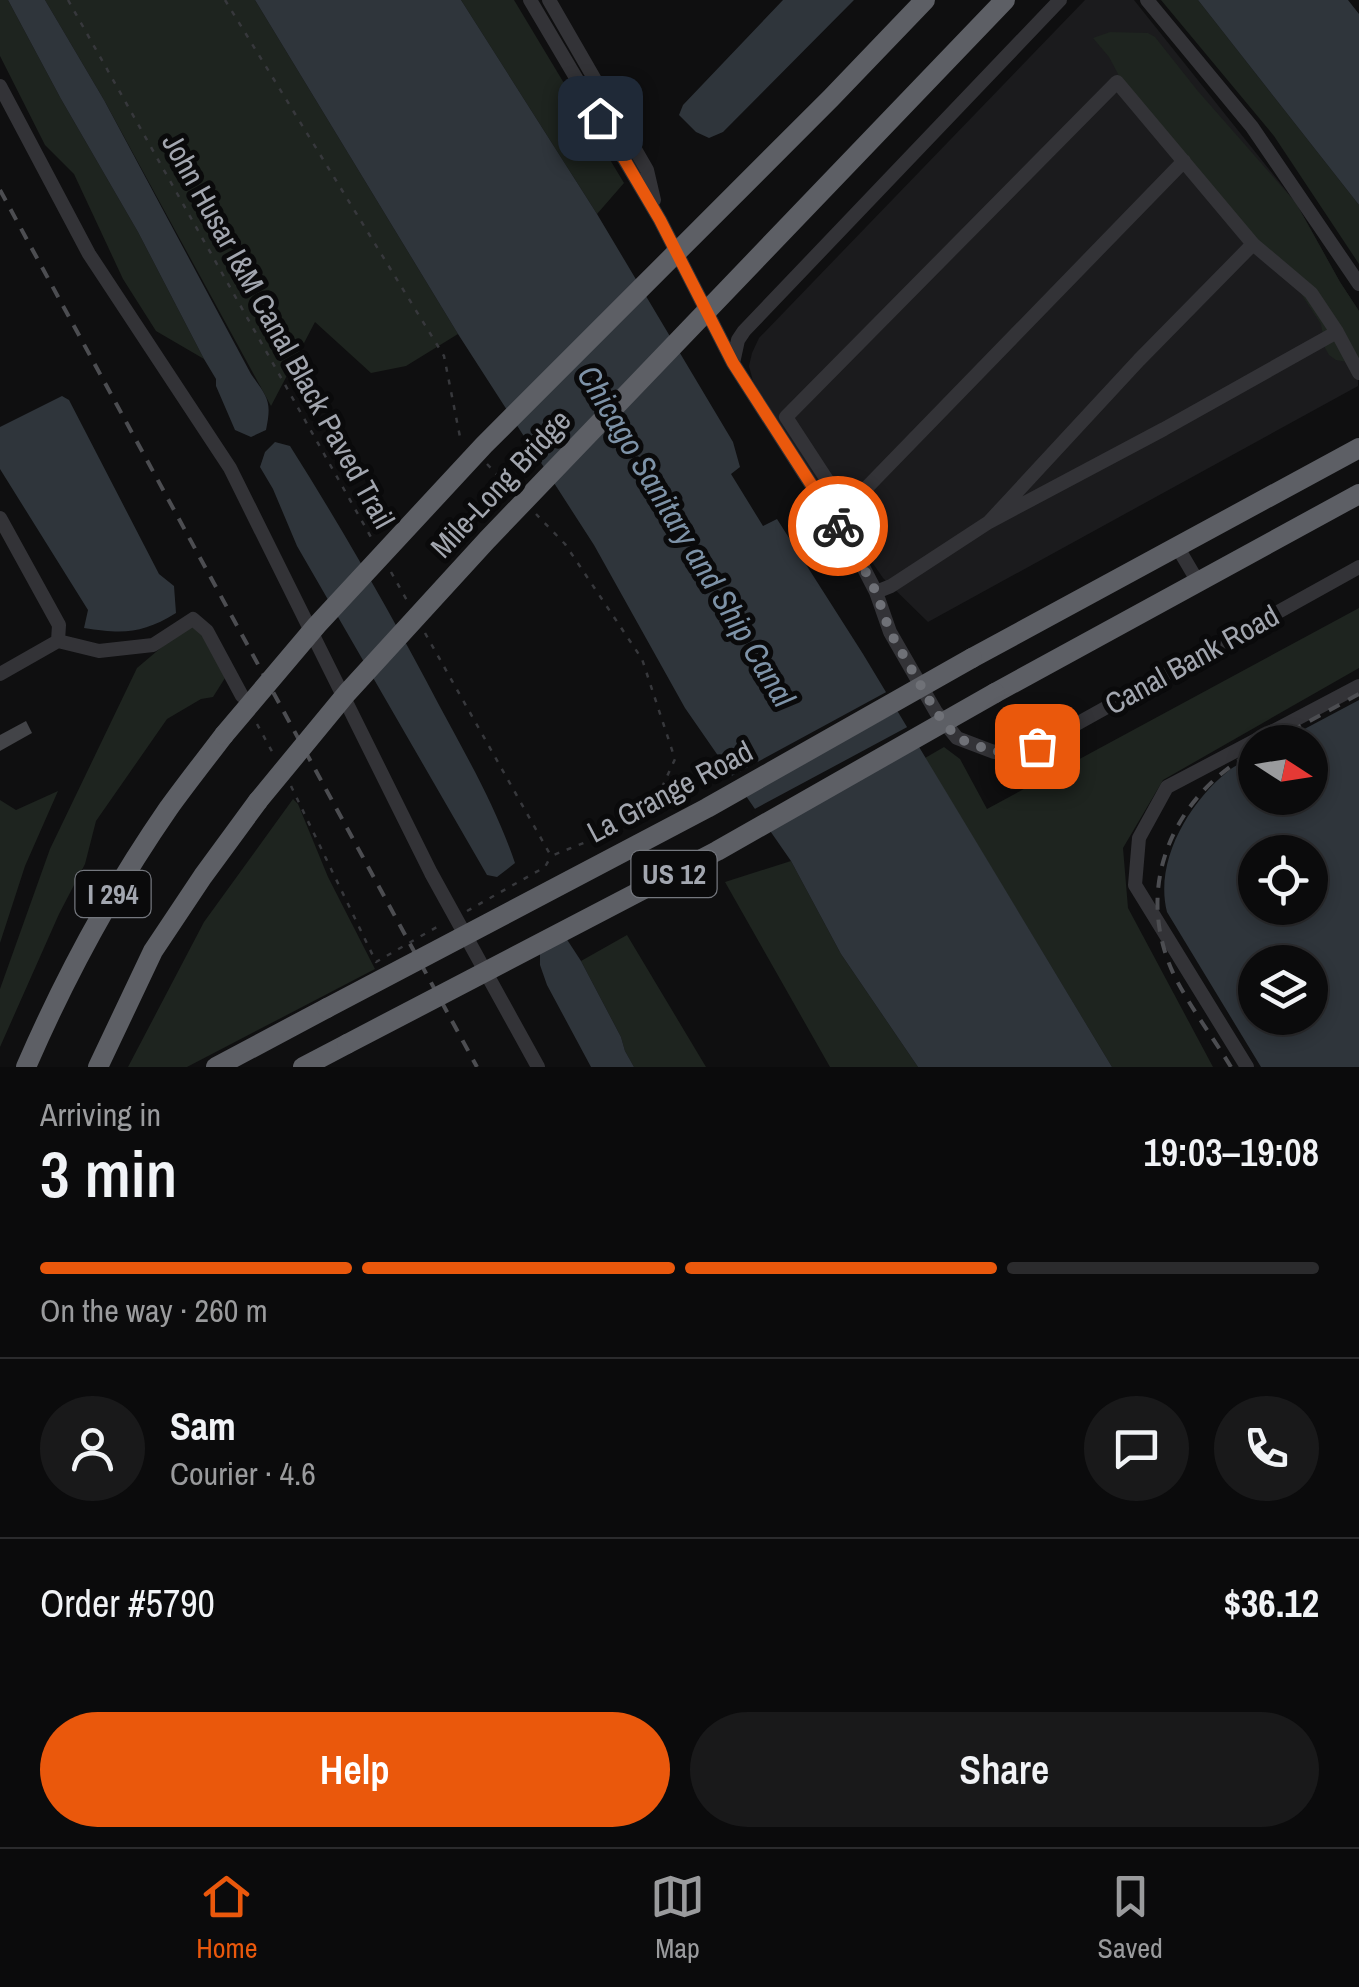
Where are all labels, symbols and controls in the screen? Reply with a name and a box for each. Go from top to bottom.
pin [558,76,643,161]
icon: home [573,91,628,146]
street label: John Husar I&M Canal Black Paved Trail [153,126,404,535]
water label: Chicago Sanitary and Ship Canal [567,357,806,715]
street label: Mile-Long Bridge [421,401,579,566]
courier [788,476,888,576]
icon: bike [811,499,866,554]
street label: Canal Bank Road [1098,595,1286,723]
pin [995,704,1080,789]
icon: bag [1010,719,1065,774]
north arrow [1238,725,1328,815]
map controls [1238,725,1328,1035]
street label: La Grange Road [580,731,759,851]
button: locate [1238,835,1328,925]
road number: US 12 [632,851,716,897]
road number: I 294 [76,871,150,917]
button: layers [1238,945,1328,1035]
text: Arriving in [40,1093,161,1136]
text: 19:03–19:08 [1143,1127,1319,1178]
text: 3 min [40,1130,177,1217]
text: On the way · 260 m [40,1289,268,1332]
button: person [40,1396,145,1501]
button: chat [1084,1396,1189,1501]
button: phone [1214,1396,1319,1501]
text: Sam [170,1401,236,1452]
text: Courier · 4.6 [170,1452,316,1495]
text: Order #5790 [40,1578,215,1629]
text: $36.12 [1224,1578,1319,1629]
button: Help [40,1712,670,1827]
button: Share [690,1712,1319,1827]
tab: Home [196,1869,258,1967]
tab: Map [650,1869,705,1967]
tab: Saved [1098,1869,1163,1967]

